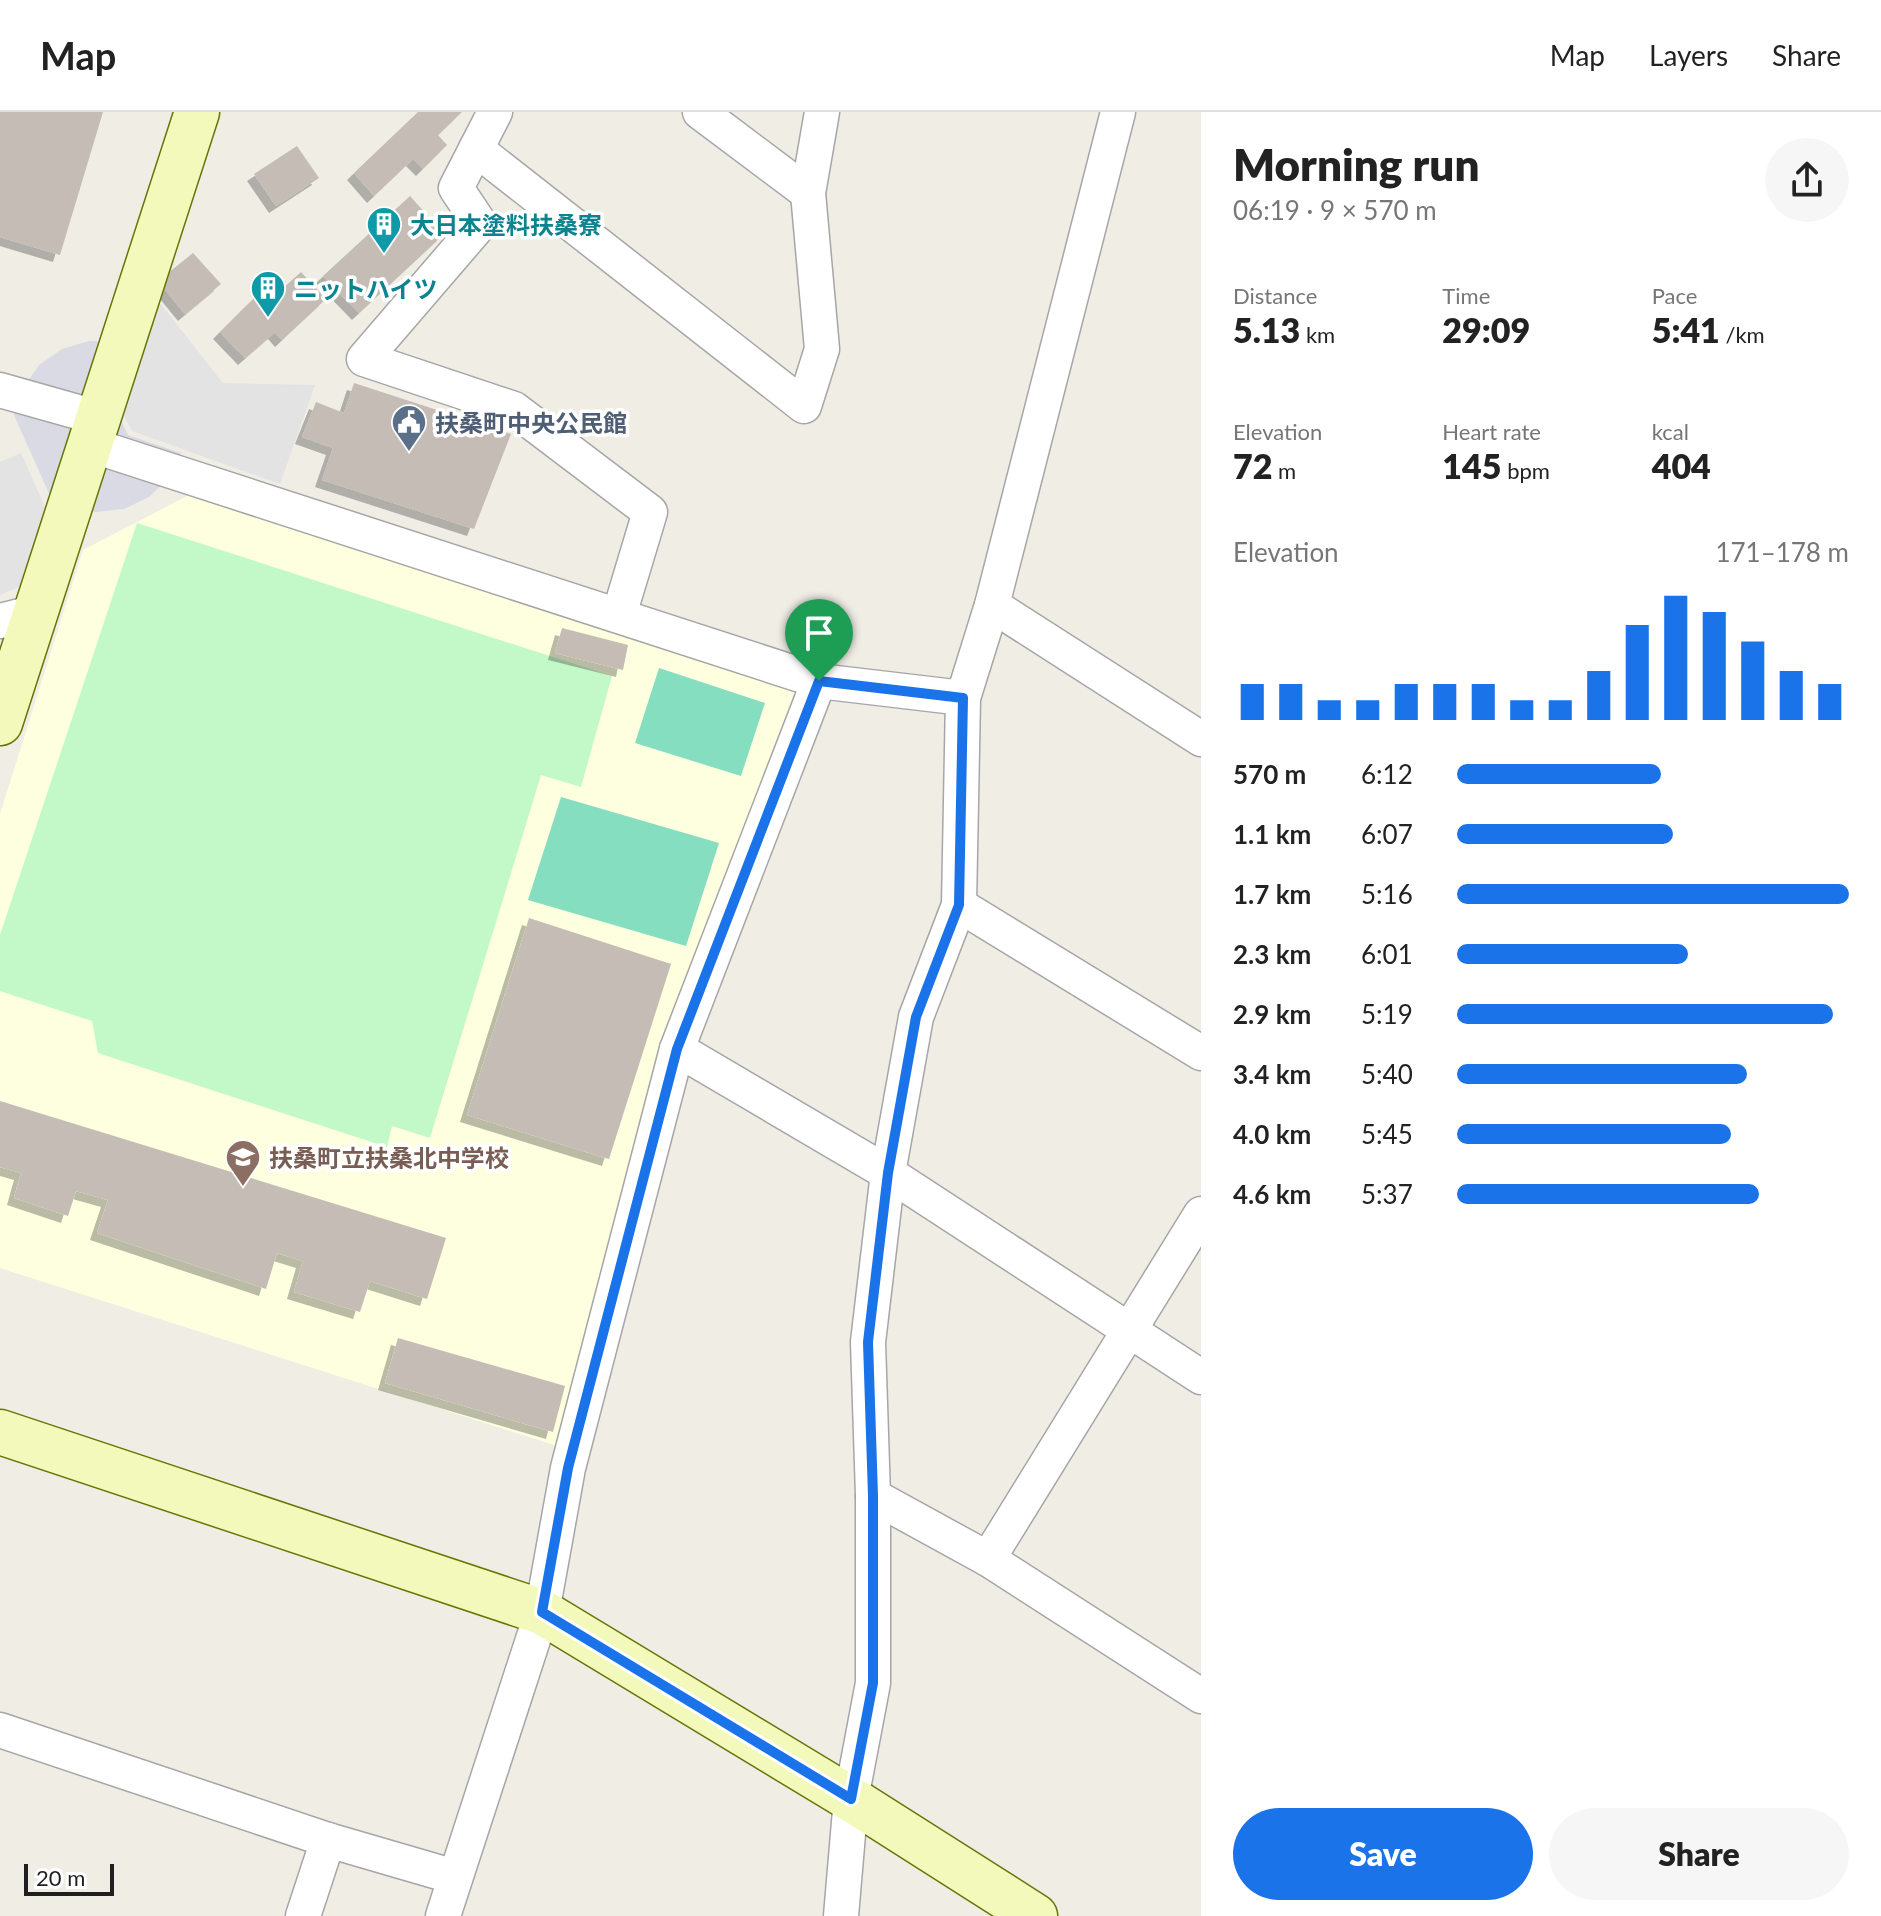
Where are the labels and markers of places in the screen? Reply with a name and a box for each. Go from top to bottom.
building icon: 大日本塗料扶桑寮 [365,205,403,255]
place label: 大日本塗料扶桑寮 [410,210,602,239]
building icon: ニットハイツ [249,269,287,319]
place label: ニットハイツ [294,274,438,303]
public building icon: 扶桑町中央公民館 [390,403,428,453]
place label: 扶桑町中央公民館 [435,408,627,437]
pin [785,599,853,681]
school or university icon: 扶桑町立扶桑北中学校 [224,1138,262,1188]
place label: 扶桑町立扶桑北中学校 [269,1143,509,1172]

